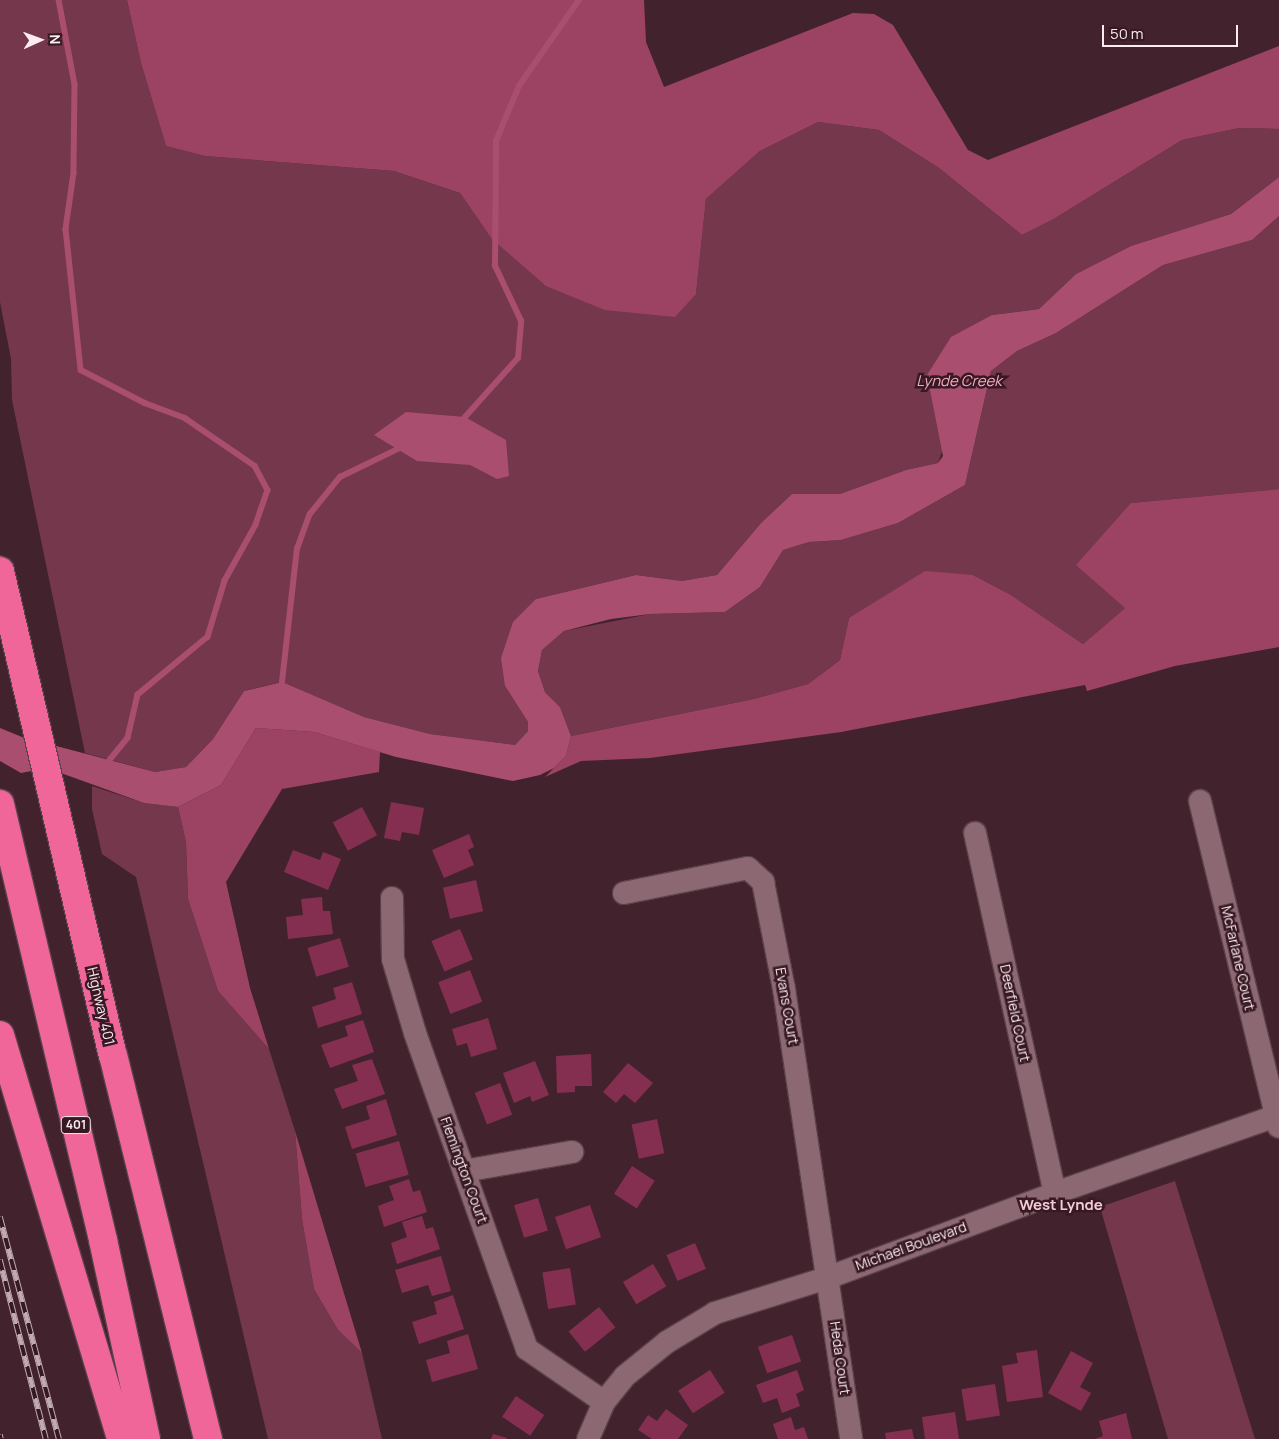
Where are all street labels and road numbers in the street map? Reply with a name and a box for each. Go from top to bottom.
street label: McFarlane Court [1218,904,1258,1012]
street label: Deerfield Court [996,963,1034,1063]
street label: Highway 401 [84,965,118,1047]
street label: Evans Court [772,966,802,1046]
street label: Flemington Court [437,1114,491,1226]
road number: 401 [60,1116,92,1134]
street label: Michael Boulevard [853,1218,969,1274]
street label: Heda Court [827,1320,853,1396]

